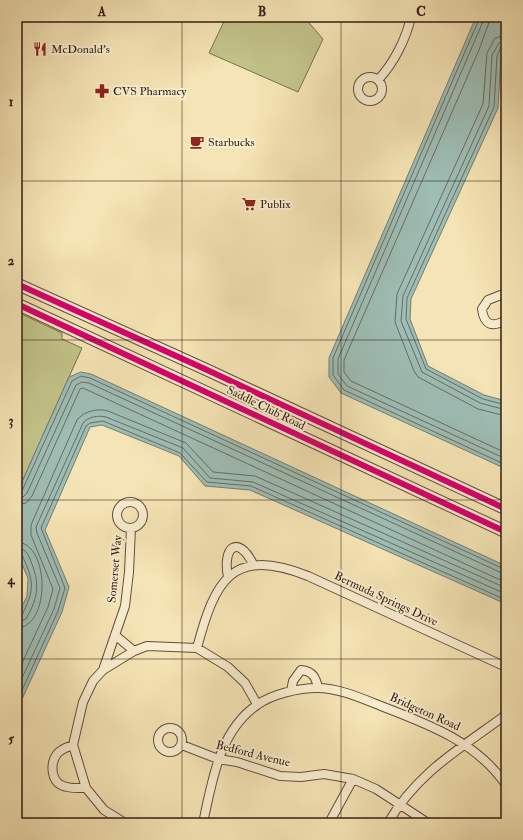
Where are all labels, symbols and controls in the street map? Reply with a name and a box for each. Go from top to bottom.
text: A [97,4,107,20]
text: B [258,4,266,20]
text: C [416,4,426,20]
restaurant icon: McDonald's [32,41,48,57]
place label: McDonald's [51,42,110,57]
pharmacy icon: CVS Pharmacy [94,83,110,99]
place label: CVS Pharmacy [113,84,187,99]
text: 1 [9,94,14,110]
cafe icon: Starbucks [189,134,205,150]
place label: Starbucks [208,135,255,150]
supermarket icon: Publix [241,196,257,212]
place label: Publix [260,197,291,212]
text: 2 [8,253,15,269]
street label: Saddle Club Road [224,383,308,434]
text: 3 [9,413,14,429]
street label: Somerset Way [105,534,125,604]
street label: Bermuda Springs Drive [332,568,440,630]
text: 4 [6,572,15,588]
street label: Bridgeton Road [387,690,463,734]
text: 5 [8,731,14,747]
street label: Bedford Avenue [214,738,292,770]

